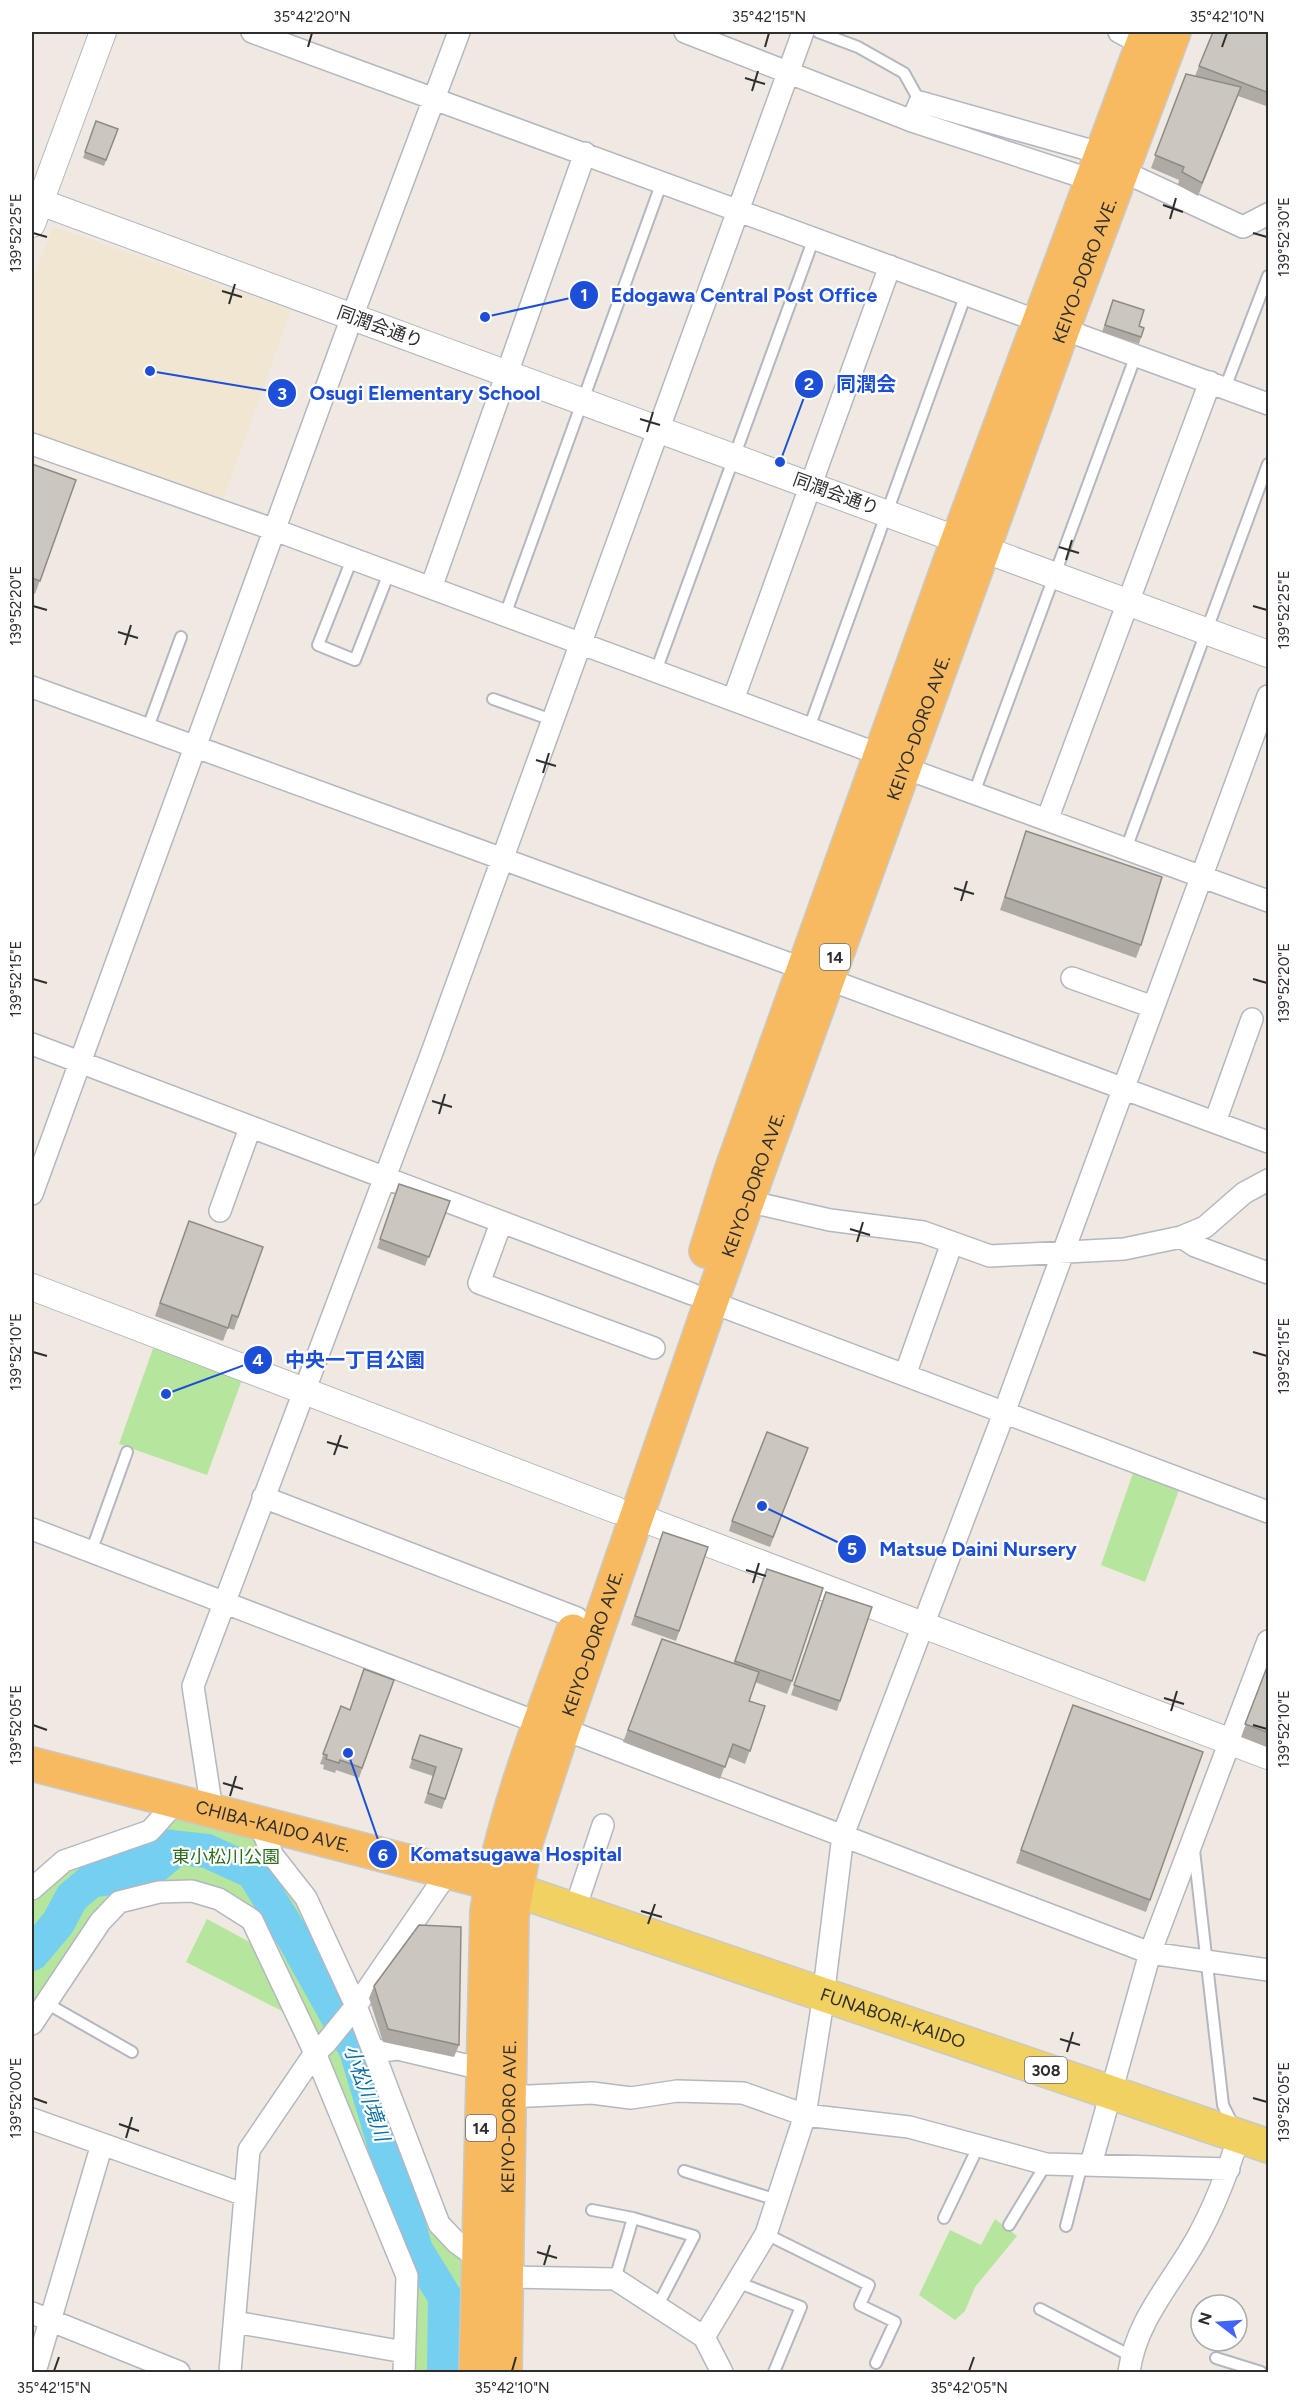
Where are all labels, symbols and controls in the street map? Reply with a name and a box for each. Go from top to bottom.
text: 35°42'20"N [273,8,351,26]
text: 35°42'15"N [732,8,806,26]
text: 35°42'10"N [1189,8,1265,26]
text: 139°52'25"E [7,193,25,273]
street label: KEIYO-DORO AVE. [1048,195,1122,346]
text: 139°52'30"E [1275,197,1293,277]
callout: Edogawa Central Post Office [569,276,889,314]
text: Edogawa Central Post Office [611,283,877,307]
text: 1 [580,284,588,306]
street label: 同潤会通り [334,301,426,353]
callout: 同潤会 [794,365,908,403]
text: 同潤会 [836,372,896,396]
text: 2 [804,373,814,395]
callout: Osugi Elementary School [267,374,552,412]
text: Osugi Elementary School [309,381,541,405]
text: 3 [277,383,287,405]
street label: 同潤会通り [790,468,882,520]
text: 139°52'20"E [7,566,25,646]
text: 139°52'25"E [1275,570,1293,650]
street label: KEIYO-DORO AVE. [882,652,955,803]
text: 139°52'15"E [7,941,25,1017]
text: 139°52'20"E [1275,943,1293,1023]
road number: 14 [820,944,850,970]
street label: KEIYO-DORO AVE. [717,1109,790,1260]
text: 139°52'10"E [7,1313,25,1391]
text: 139°52'15"E [1275,1318,1293,1394]
callout: 中央一丁目公園 [243,1341,437,1379]
text: 中央一丁目公園 [285,1348,425,1372]
text: 4 [252,1349,264,1371]
callout: Matsue Daini Nursery [837,1530,1089,1568]
text: Matsue Daini Nursery [879,1537,1077,1561]
text: 5 [847,1538,857,1560]
street label: KEIYO-DORO AVE. [557,1567,628,1719]
text: 139°52'05"E [7,1685,25,1765]
text: 139°52'10"E [1275,1690,1293,1768]
street label: CHIBA-KAIDO AVE. [193,1796,353,1857]
callout: Komatsugawa Hospital [368,1835,634,1873]
text: Komatsugawa Hospital [410,1842,622,1866]
text: 6 [378,1844,388,1866]
park label: 東小松川公園 [172,1846,280,1868]
street label: FUNABORI-KAIDO [817,1983,968,2053]
street label: KEIYO-DORO AVE. [497,2040,521,2194]
water label: 小松川境川 [339,2042,395,2146]
text: 139°52'00"E [7,2057,25,2139]
road number: 308 [1025,2057,1067,2083]
text: 139°52'05"E [1275,2062,1293,2142]
road number: 14 [466,2115,496,2141]
north arrow [1189,2293,1249,2353]
text: N [1194,2310,1216,2327]
text: 35°42'15"N [17,2379,91,2397]
text: 35°42'10"N [474,2379,550,2397]
text: 35°42'05"N [930,2379,1008,2397]

